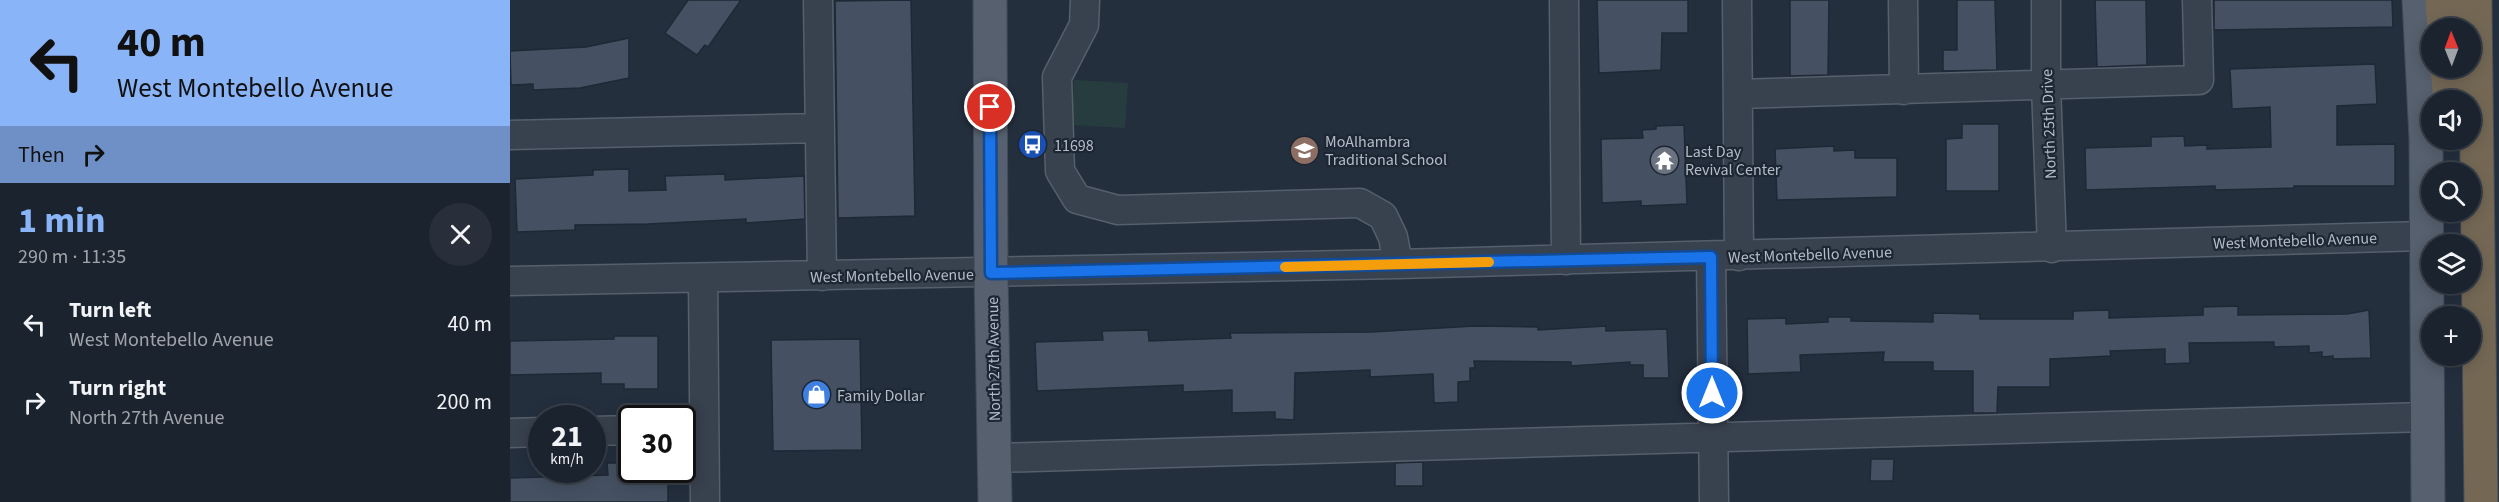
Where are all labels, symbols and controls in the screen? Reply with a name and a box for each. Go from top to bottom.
text: 40 m [117,13,206,73]
north arrow [2421,18,2481,78]
map controls [2421,18,2481,366]
icon: left [18,24,96,102]
text: West Montebello Avenue [117,69,393,108]
street label: North 25th Drive [2036,69,2062,179]
pin [964,81,1015,132]
icon: arrive [973,90,1006,123]
button: sound [2421,90,2481,150]
bus stop icon: 11698 [1017,129,1049,161]
place label: MoAlhambra Traditional School [1325,131,1447,171]
school or university icon: MoAlhambra Traditional School [1288,134,1320,166]
place label: 11698 [1054,135,1094,157]
icon: right [77,138,110,171]
text: Then [18,139,65,171]
place label: Last Day Revival Center [1685,141,1781,181]
temple icon: Last Day Revival Center [1648,144,1680,176]
button: search [2421,162,2481,222]
text: 1 min [18,195,106,246]
button: close [429,203,492,266]
street label: West Montebello Avenue [2213,227,2377,255]
button: layers [2421,234,2481,294]
street label: West Montebello Avenue [1728,241,1892,269]
text: 290 m · 11:35 [18,243,126,271]
street label: West Montebello Avenue [810,264,974,288]
text: Turn left [69,294,151,326]
street label: North 27th Avenue [982,297,1006,421]
button: + [2421,306,2481,366]
icon: left [18,308,51,341]
text: 40 m [447,308,492,340]
text: West Montebello Avenue [69,326,274,354]
position arrow [1680,361,1744,425]
text: Turn right [69,372,166,404]
shop icon: Family Dollar [800,379,832,411]
place label: Family Dollar [837,385,925,407]
icon: right [18,386,51,419]
text: 200 m [437,386,492,418]
text: North 27th Avenue [69,404,225,432]
speed limit sign: 30 [618,405,696,483]
text: 21 [551,415,583,458]
text: km/h [550,449,584,470]

